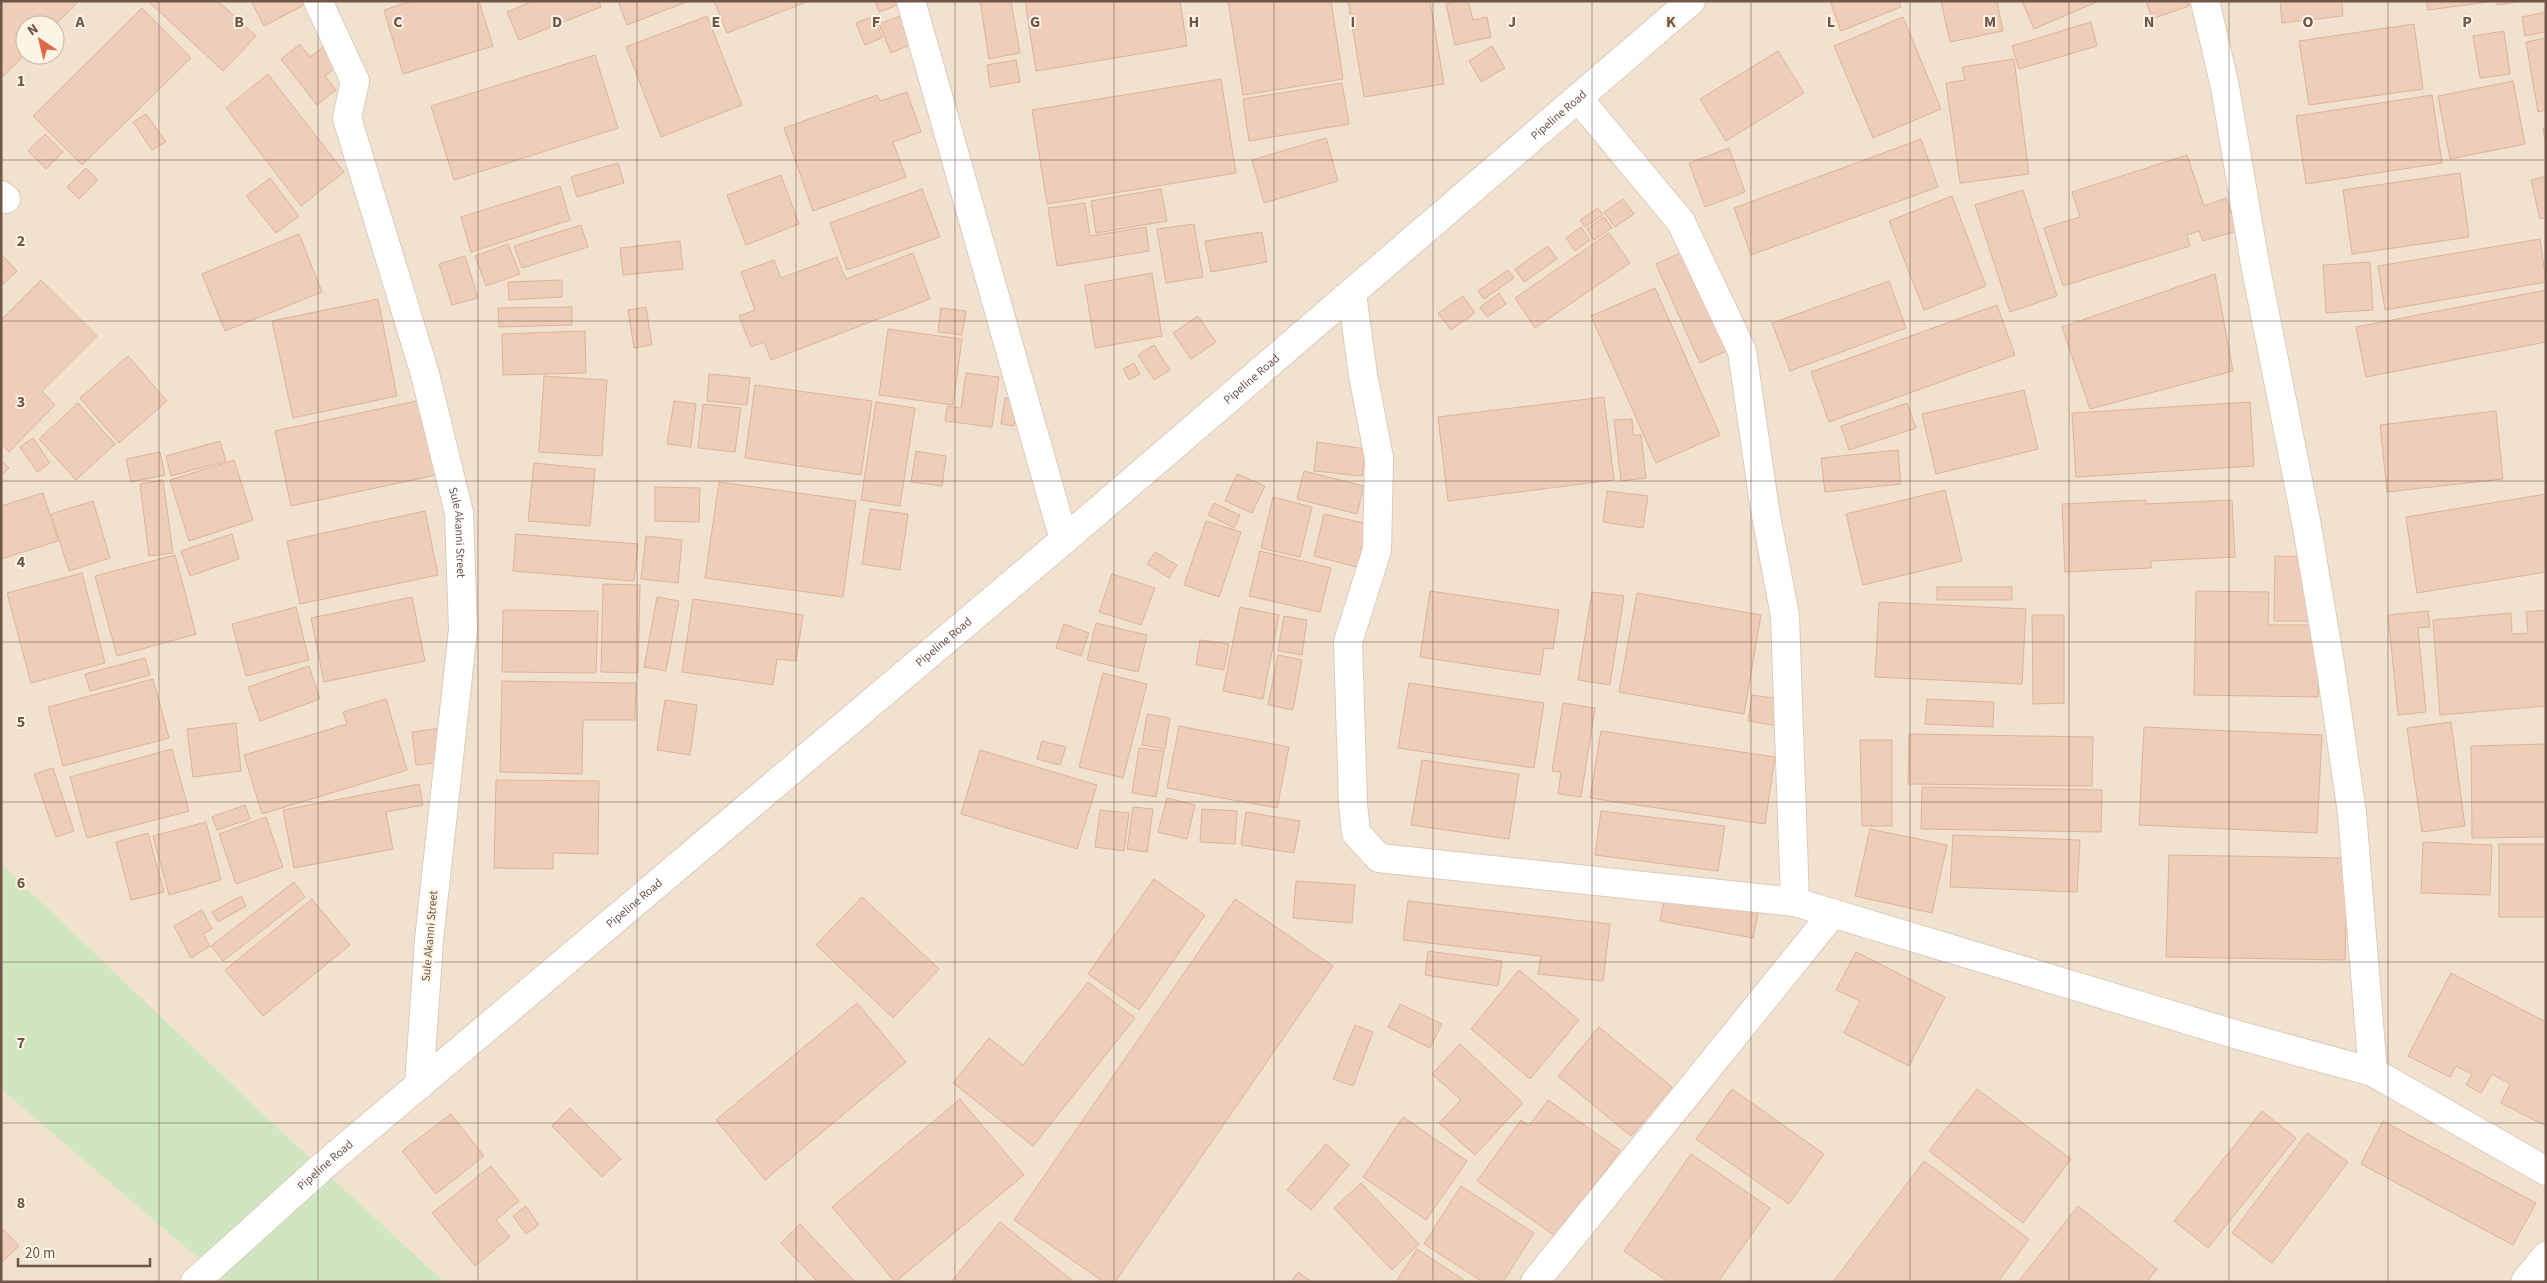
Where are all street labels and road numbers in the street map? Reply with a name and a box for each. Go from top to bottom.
street label: Pipeline Road [1527,86,1590,144]
street label: Pipeline Road [1220,350,1283,408]
street label: Sule Akanni Street [444,485,470,578]
street label: Pipeline Road [912,613,975,671]
street label: Pipeline Road [602,874,666,932]
street label: Sule Akanni Street [418,890,442,982]
street label: Pipeline Road [293,1136,357,1194]

